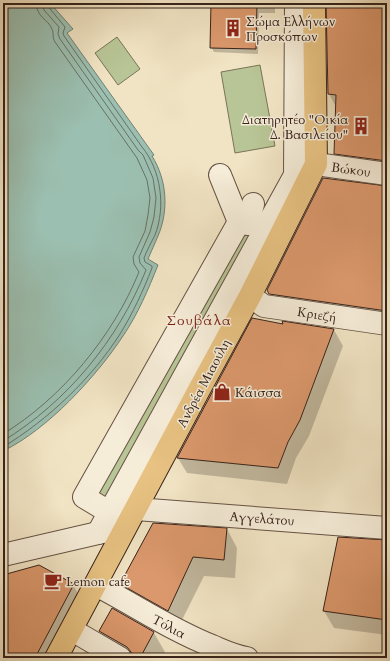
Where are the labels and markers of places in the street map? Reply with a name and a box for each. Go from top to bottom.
place label: Σώμα Ελλήνων Προσκόπων [246,13,335,46]
building icon: Σώμα Ελλήνων Προσκόπων [223,18,243,38]
place label: Διατηρητέο "Οικία Δ. Βασιλείου" [242,111,348,144]
building icon: Διατηρητέο "Οικία Δ. Βασιλείου" [351,116,371,136]
shop icon: Κάισσα [212,382,232,402]
place label: Κάισσα [235,384,281,402]
cafe icon: Lemon cafe [43,571,63,591]
place label: Lemon cafe [66,573,130,591]

